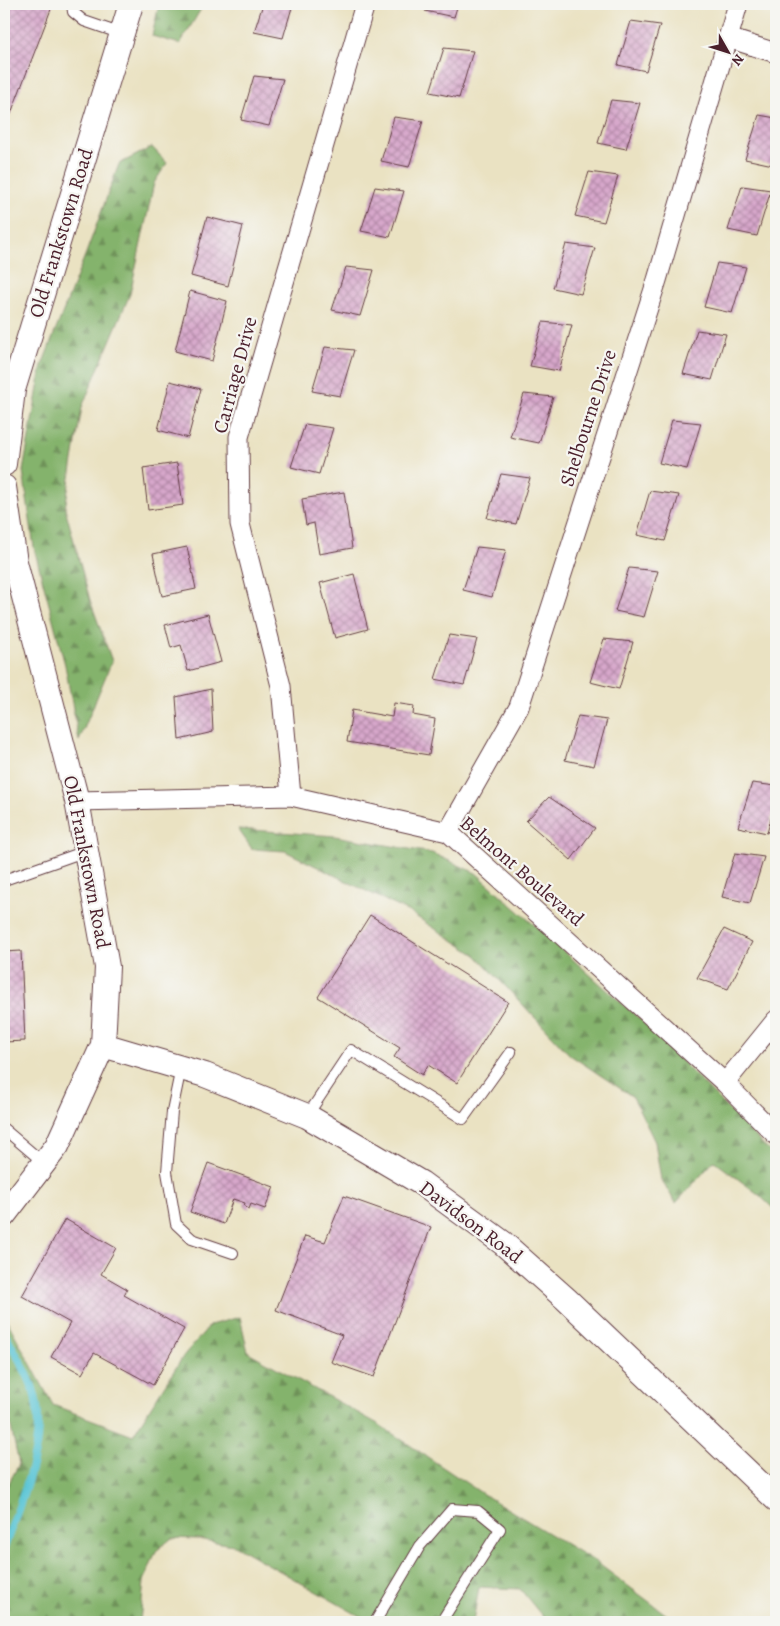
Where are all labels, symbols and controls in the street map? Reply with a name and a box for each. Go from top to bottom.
north arrow [702,28,752,78]
text: N [727,50,748,70]
street label: Old Frankstown Road [22,145,100,321]
street label: Carriage Drive [206,314,264,436]
street label: Shelbourne Drive [553,346,623,490]
street label: Old Frankstown Road [57,773,117,951]
street label: Belmont Boulevard [454,810,590,933]
street label: Davidson Road [414,1174,528,1270]

